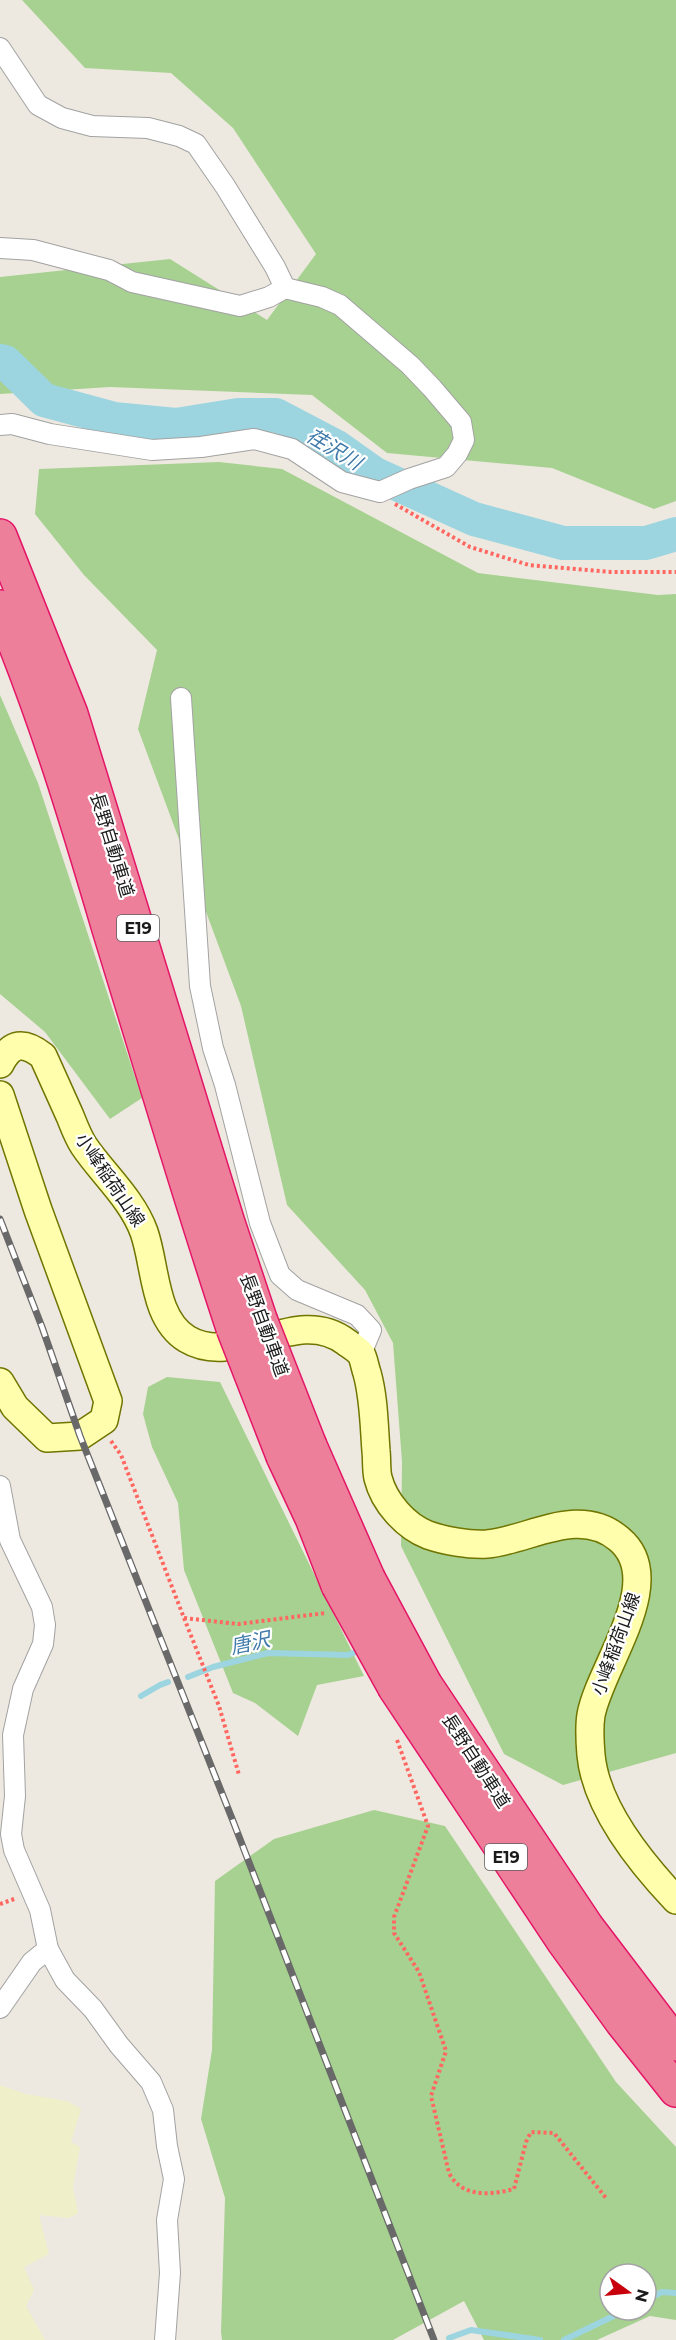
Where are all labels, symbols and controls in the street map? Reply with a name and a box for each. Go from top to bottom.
water label: 荏沢川 [302,423,368,476]
street label: 長野自動車道 [86,790,138,900]
road number: E19 [117,915,159,941]
street label: 小峰稲荷山線 [71,1129,149,1231]
street label: 長野自動車道 [235,1270,293,1380]
street label: 小峰稲荷山線 [587,1589,645,1699]
water label: 唐沢 [228,1626,275,1659]
street label: 長野自動車道 [437,1710,515,1812]
road number: E19 [485,1844,527,1870]
north arrow [598,2262,658,2322]
text: N [631,2287,653,2304]

